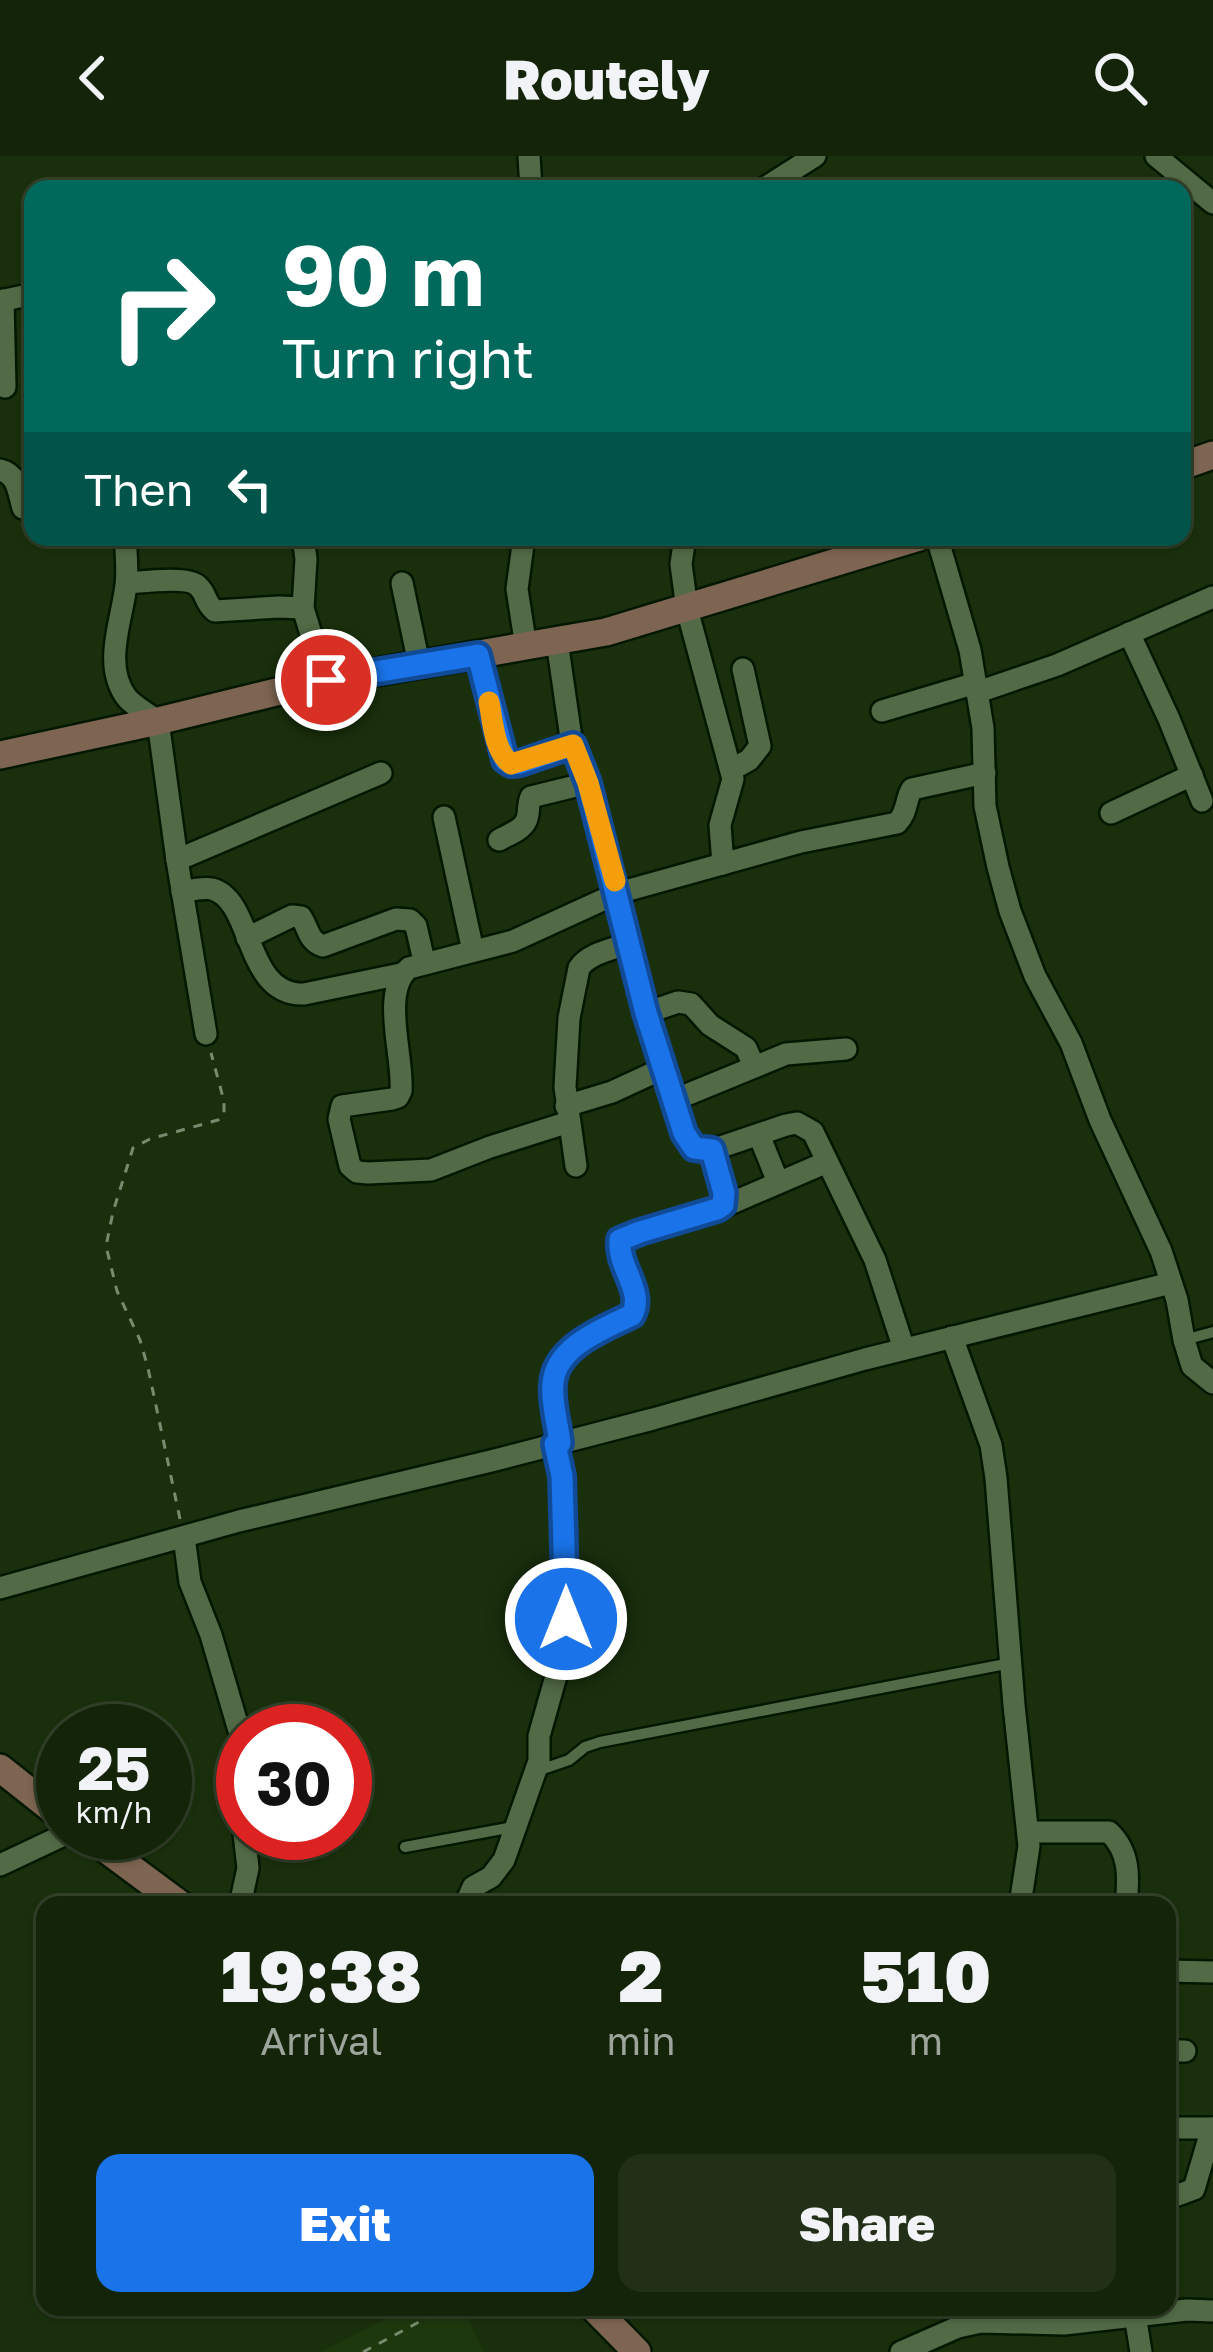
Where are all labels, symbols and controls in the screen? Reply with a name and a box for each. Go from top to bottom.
icon: back [60,45,126,111]
icon: search [1087,45,1153,111]
text: Routely [503,46,710,111]
text: 90 m [282,224,484,324]
icon: right [84,228,240,384]
text: Turn right [282,325,534,390]
icon: left [217,456,283,522]
text: Then [84,462,193,516]
pin [275,629,377,731]
icon: arrive [293,647,359,713]
position arrow [503,1556,629,1682]
speed limit sign: 30 [216,1704,372,1860]
text: 25 [77,1731,151,1803]
text: km/h [76,1794,152,1830]
text: 19:38 [221,1931,422,2018]
text: 2 [619,1931,663,2018]
text: 510 [860,1931,991,2018]
text: Arrival [260,2017,382,2064]
text: min [607,2017,676,2064]
text: m [909,2017,943,2064]
button: Exit [96,2154,594,2292]
button: Share [618,2154,1116,2292]

